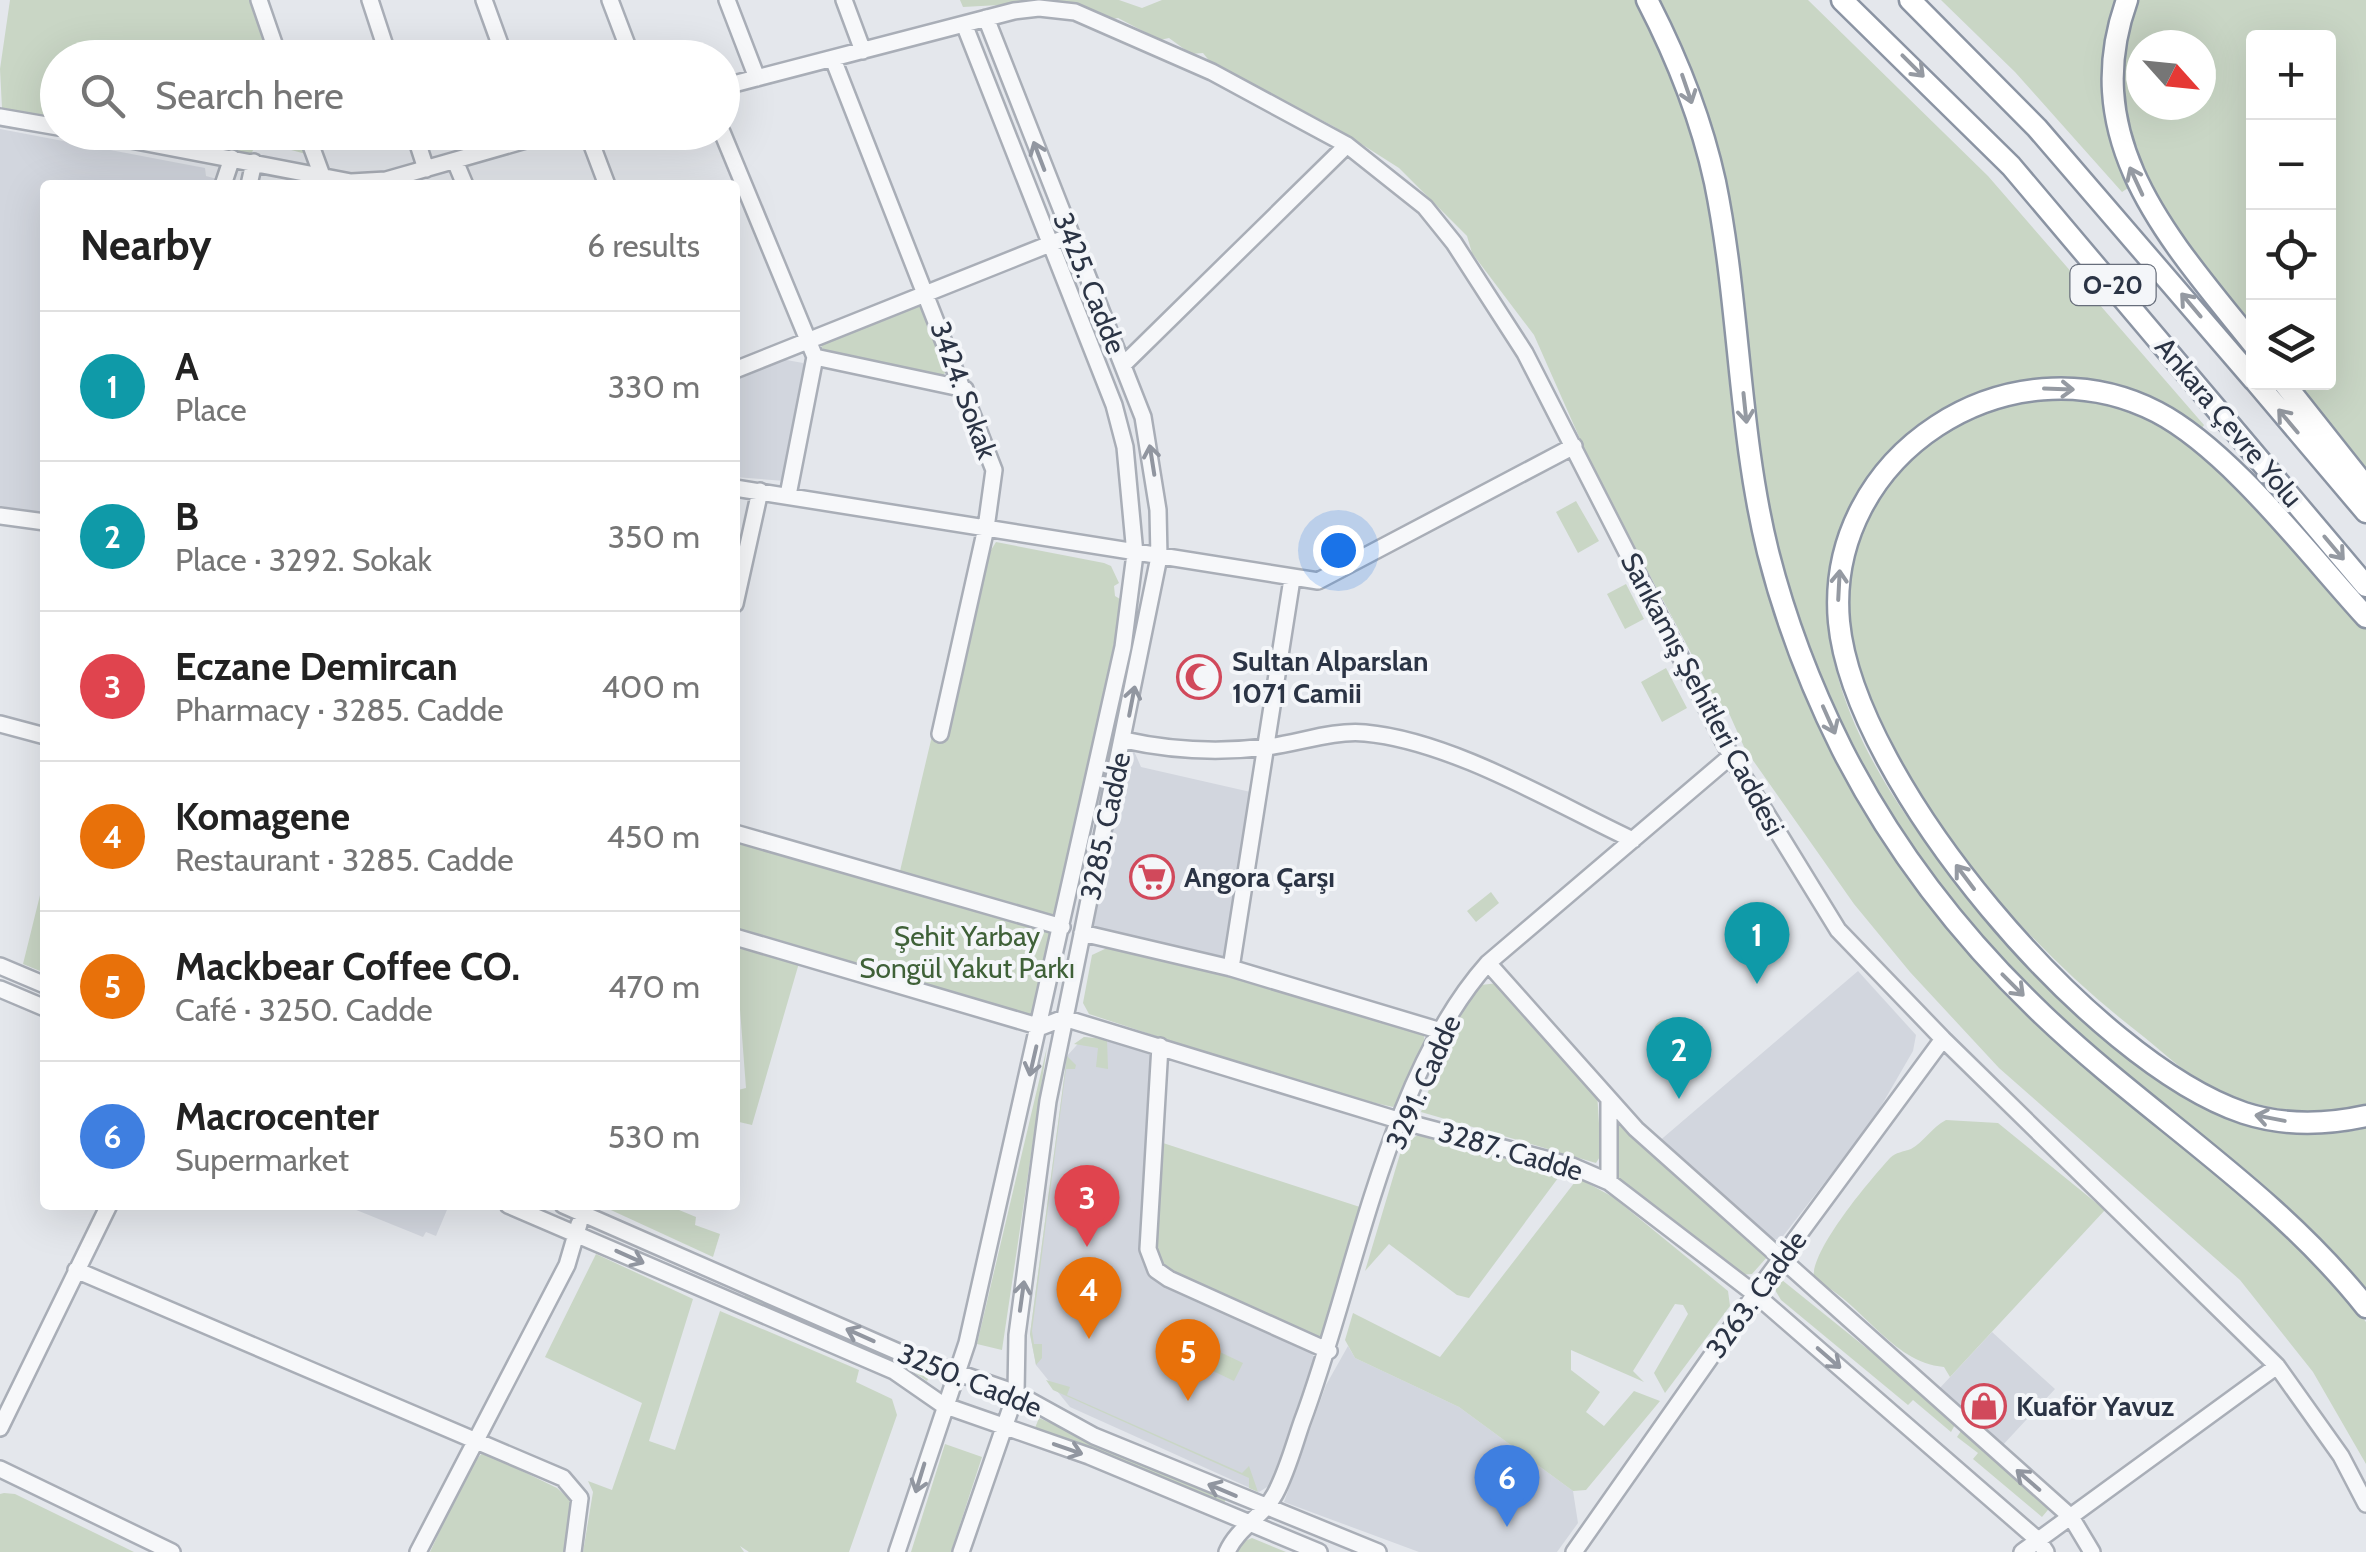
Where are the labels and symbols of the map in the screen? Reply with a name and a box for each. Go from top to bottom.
north arrow [2126,30,2216,120]
one-way arrow [1900,54,1924,78]
one-way arrow [1680,72,1698,104]
one-way arrow [1029,141,1047,172]
one-way arrow [2126,166,2144,197]
street label: 3425. Cadde [1046,207,1134,359]
road number: O-20 [2070,265,2156,305]
one-way arrow [2180,293,2202,319]
street label: 3424. Sokak [923,317,1005,464]
street label: Ankara Çevre Yolu [2148,330,2310,514]
one-way arrow [2043,380,2075,399]
one-way arrow [1736,391,1755,423]
one-way arrow [2278,408,2300,434]
one-way arrow [1142,444,1160,477]
your location [1313,525,1364,576]
one-way arrow [2323,535,2345,561]
street label: Sarıkamış Şehitleri Caddesi [1614,547,1792,841]
one-way arrow [1830,569,1849,601]
place label: Sultan Alparslan 1071 Camii [1232,644,1429,710]
mosque icon: Sultan Alparslan 1071 Camii [1176,654,1222,700]
one-way arrow [1123,686,1142,718]
one-way arrow [1821,704,1839,735]
street label: 3285. Cadde [1073,749,1137,903]
supermarket icon: Angora Çarşı [1129,854,1175,900]
place label: Angora Çarşı [1184,860,1335,894]
one-way arrow [1954,864,1975,891]
pin: 1 [1724,902,1790,984]
park label: Şehit Yarbay Songül Yakut Parkı [859,919,1075,985]
one-way arrow [2001,973,2025,997]
street label: 3291. Cadde [1378,1010,1468,1154]
pin: 2 [1646,1016,1712,1099]
one-way arrow [1023,1044,1041,1076]
one-way arrow [2255,1108,2287,1127]
street label: 3287. Cadde [1435,1114,1587,1188]
pin: 3 [1054,1164,1120,1247]
street label: 3263. Cadde [1698,1224,1814,1364]
one-way arrow [614,1249,645,1267]
pin: 4 [1056,1256,1122,1339]
one-way arrow [1013,1280,1032,1312]
pin: 5 [1156,1318,1220,1401]
one-way arrow [845,1325,876,1343]
street label: 3250. Cadde [893,1336,1047,1424]
one-way arrow [1816,1346,1841,1369]
shop icon: Kuaför Yavuz [1961,1383,2007,1429]
place label: Kuaför Yavuz [2016,1389,2174,1423]
one-way arrow [1052,1442,1083,1460]
pin: 6 [1474,1444,1540,1527]
one-way arrow [910,1462,928,1494]
one-way arrow [2016,1469,2042,1491]
one-way arrow [1207,1480,1238,1498]

